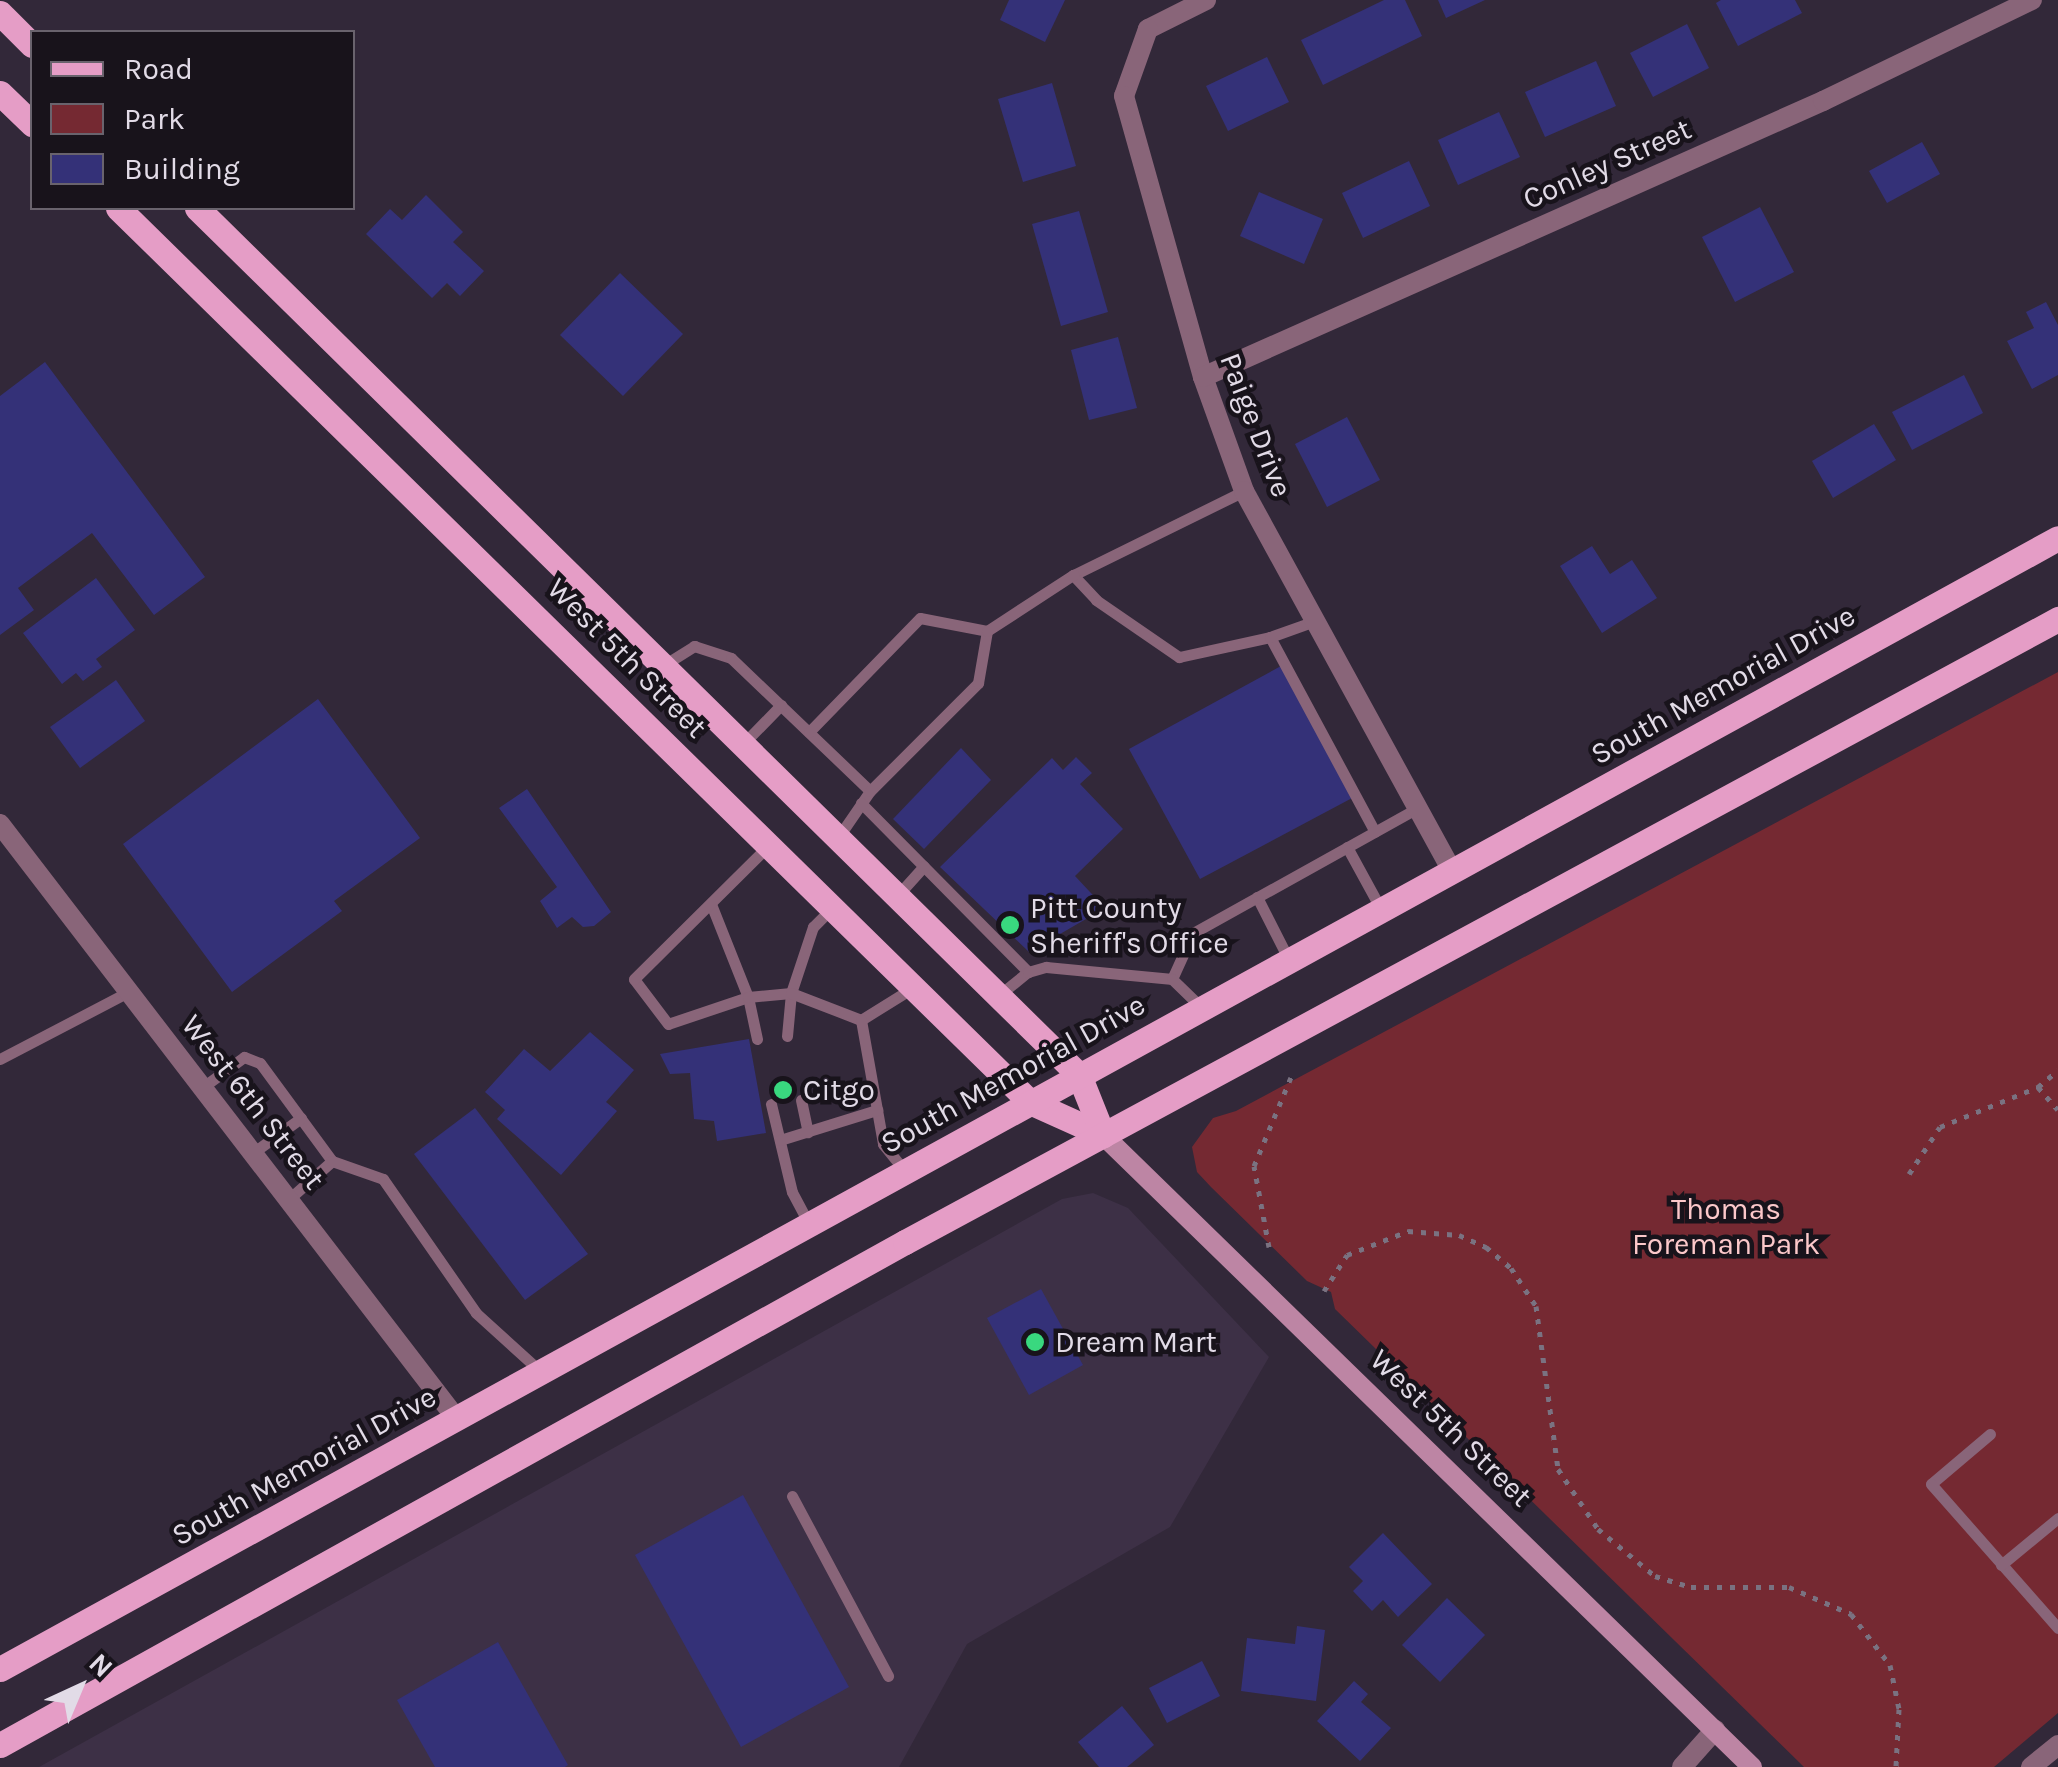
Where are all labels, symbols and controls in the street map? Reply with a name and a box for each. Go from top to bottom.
legend [30,30,355,210]
text: Road [124,51,193,87]
text: Park [124,101,185,137]
street label: Conley Street [1517,111,1697,217]
text: Building [124,151,240,187]
street label: Paige Drive [1212,348,1300,502]
street label: West 5th Street [540,571,714,745]
street label: South Memorial Drive [1585,597,1861,773]
place label: Pitt County Sheriff's Office [1030,890,1229,960]
marker: Pitt County Sheriff's Office [999,914,1021,936]
street label: South Memorial Drive [875,986,1151,1162]
street label: West 6th Street [174,1008,332,1196]
place label: Citgo [803,1072,875,1108]
marker: Citgo [772,1079,794,1101]
park label: Thomas Foreman Park [1632,1191,1820,1262]
place label: Dream Mart [1055,1324,1217,1360]
marker: Dream Mart [1024,1331,1046,1353]
street label: West 5th Street [1363,1342,1539,1514]
street label: South Memorial Drive [166,1378,442,1554]
north arrow [30,1637,130,1737]
text: N [82,1646,120,1684]

